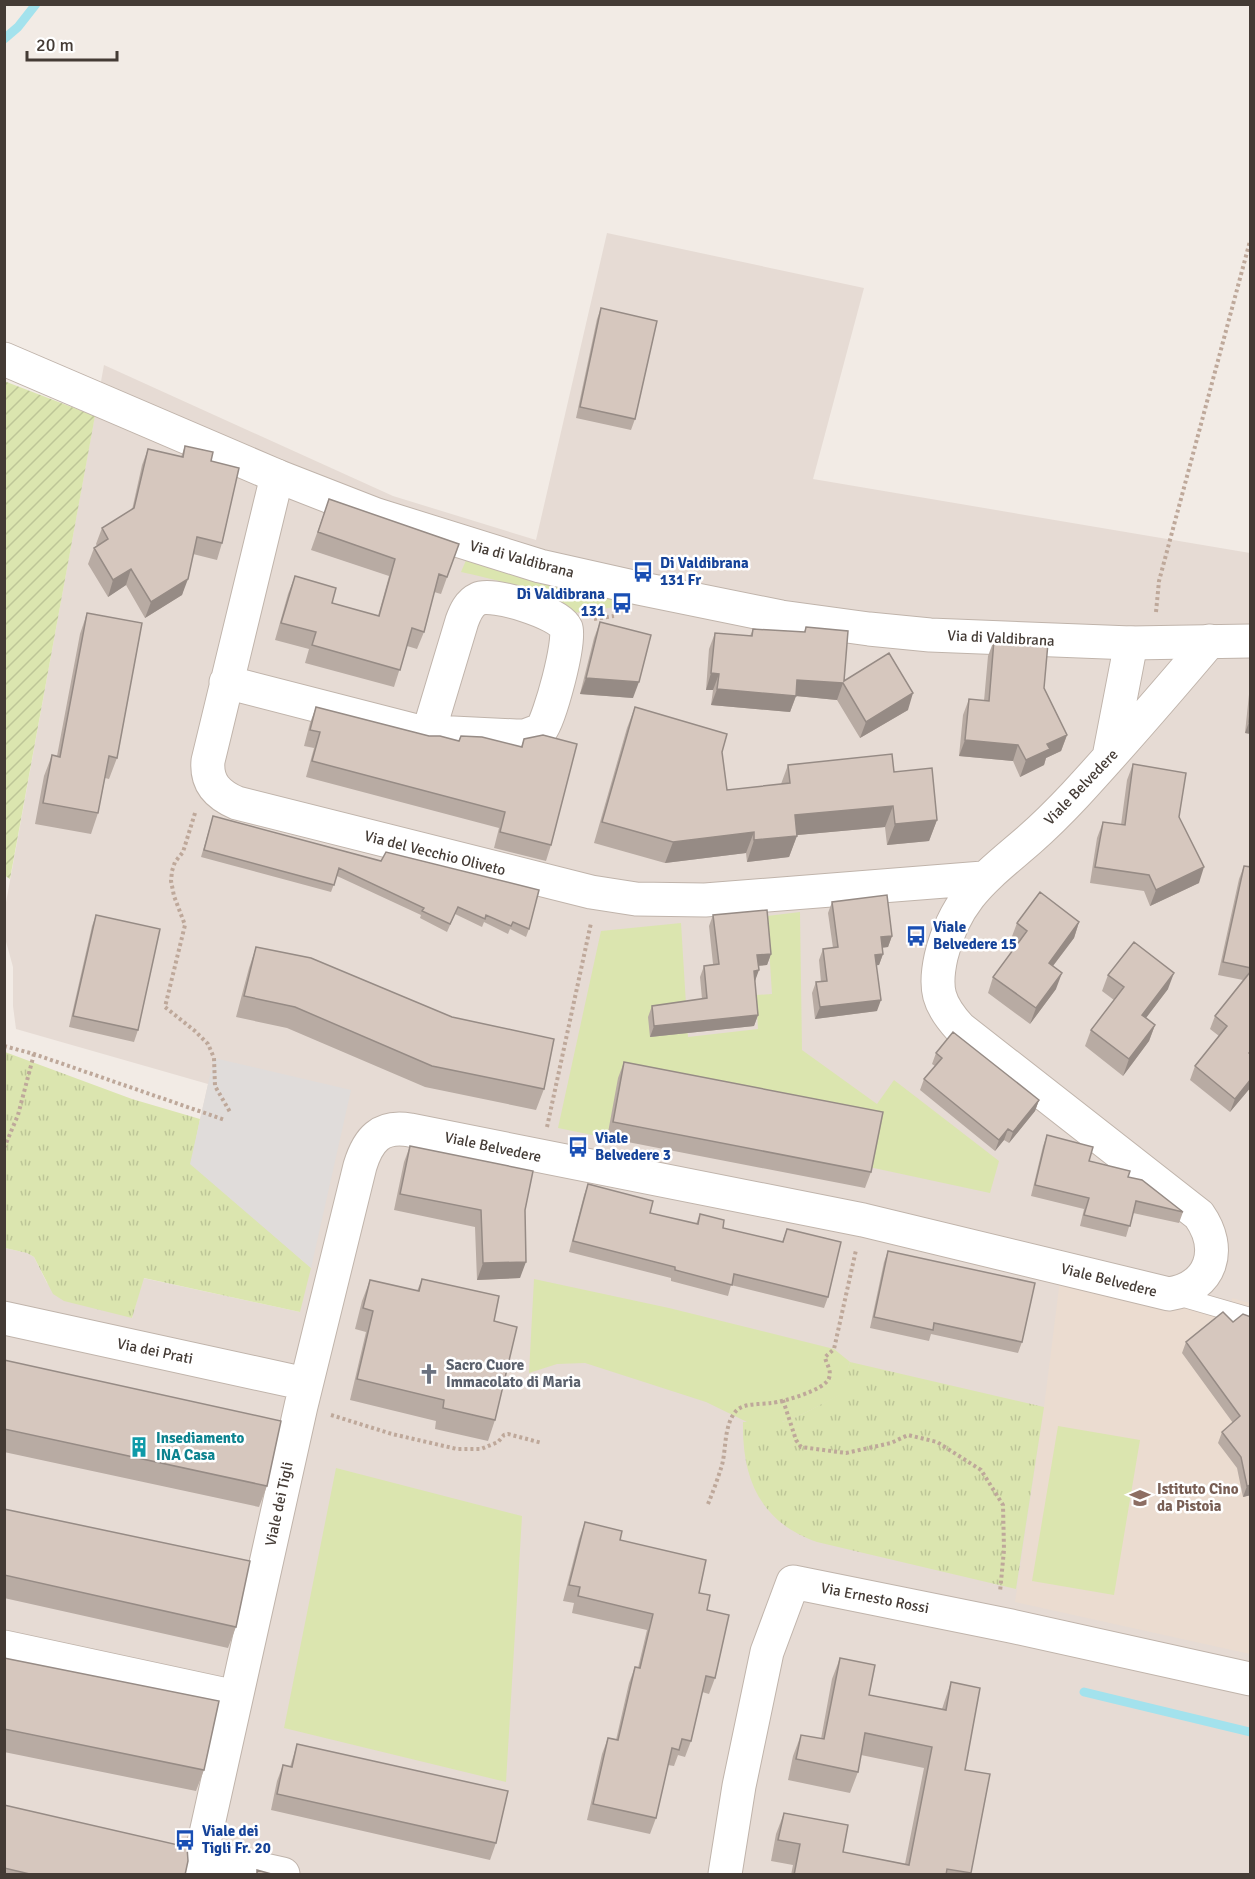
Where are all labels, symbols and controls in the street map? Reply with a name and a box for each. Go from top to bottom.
scale bar [27,24,117,62]
text: 20 m [36,34,74,56]
street label: Via di Valdibrana [468,536,576,582]
place label: Di Valdibrana 131 Fr [660,554,749,589]
bus stop icon: Di Valdibrana 131 Fr [631,560,655,584]
place label: Di Valdibrana 131 [516,585,605,620]
bus stop icon: Di Valdibrana 131 [610,591,634,615]
street label: Via di Valdibrana [947,626,1055,650]
street label: Viale Belvedere [1040,745,1122,829]
street label: Via del Vecchio Oliveto [363,827,508,879]
place label: Viale Belvedere 15 [933,918,1017,953]
bus stop icon: Viale Belvedere 15 [904,924,928,948]
street label: Viale Belvedere [443,1128,543,1166]
place label: Viale Belvedere 3 [595,1129,671,1164]
bus stop icon: Viale Belvedere 3 [566,1135,590,1159]
street label: Viale Belvedere [1059,1259,1159,1301]
street label: Via dei Prati [115,1334,195,1368]
place label: Sacro Cuore Immacolato di Maria [446,1356,581,1391]
church icon: Sacro Cuore Immacolato di Maria [417,1362,441,1386]
place label: Insediamento INA Casa [156,1429,245,1464]
building icon: Insediamento INA Casa [127,1435,151,1459]
street label: Viale dei Tigli [261,1460,297,1548]
place label: Istituto Cino da Pistoia [1157,1480,1239,1515]
school or university icon: Istituto Cino da Pistoia [1128,1486,1152,1510]
street label: Via Ernesto Rossi [819,1579,931,1617]
place label: Viale dei Tigli Fr. 20 [202,1822,271,1857]
bus stop icon: Viale dei Tigli Fr. 20 [173,1828,197,1852]

